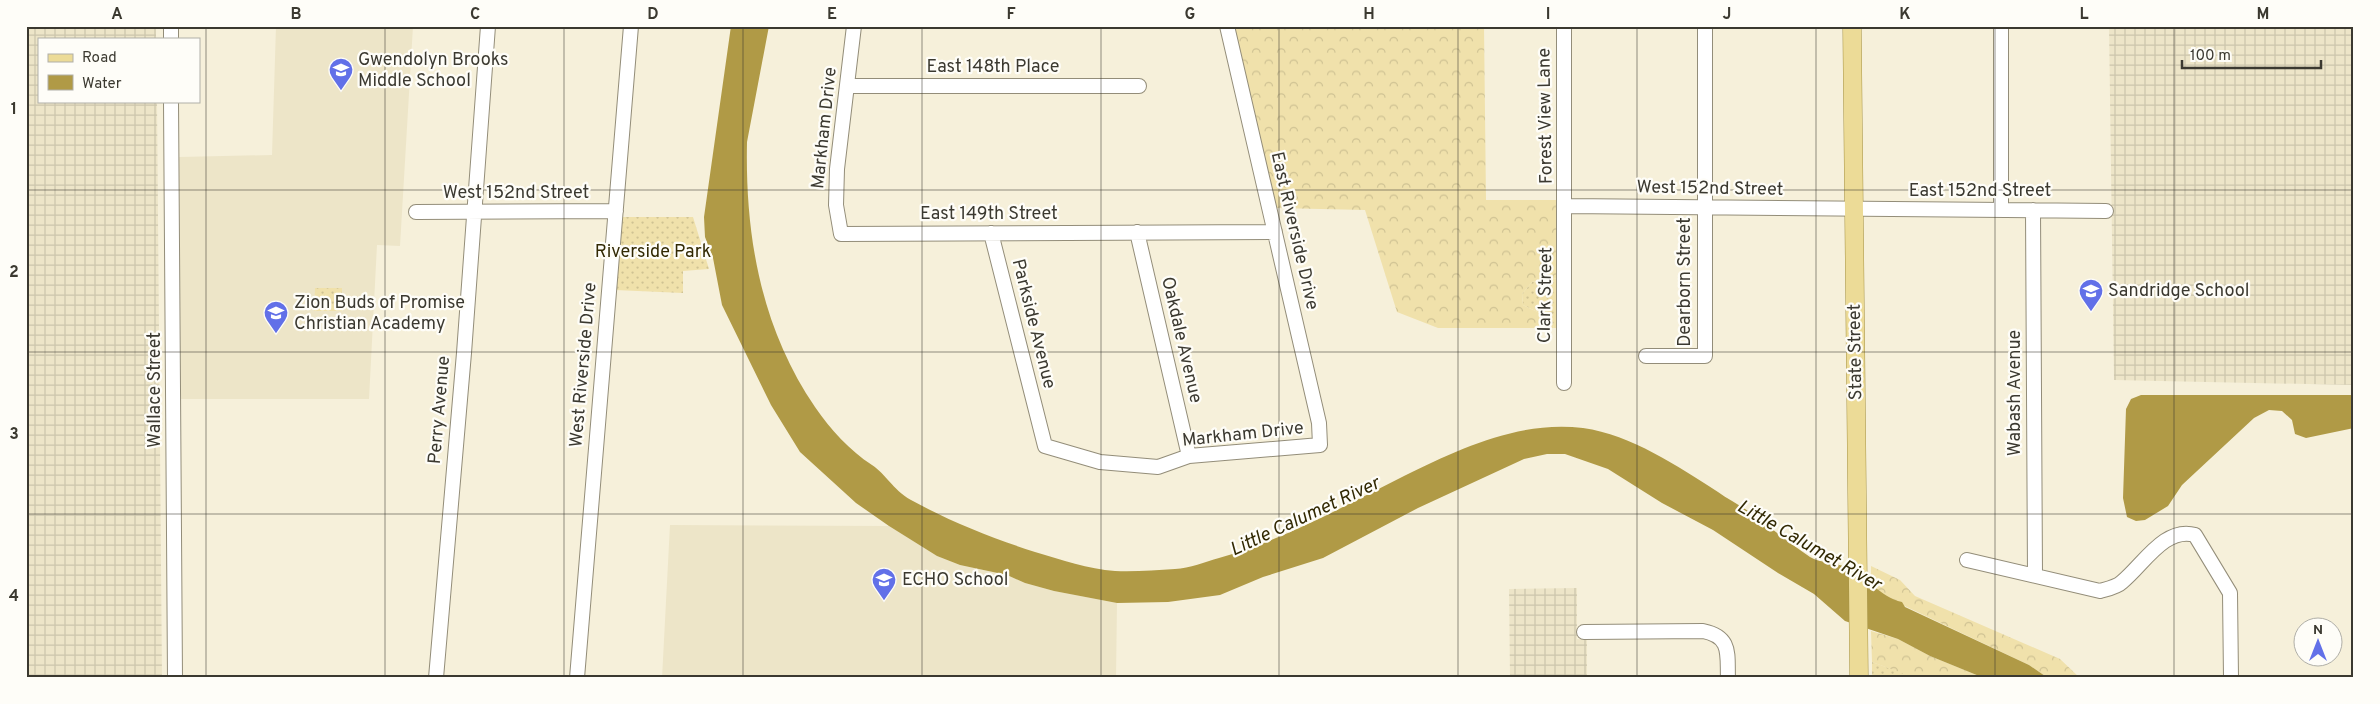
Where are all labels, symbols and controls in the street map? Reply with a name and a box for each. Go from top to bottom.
text: A [111,5,123,25]
text: B [290,5,302,25]
text: C [470,5,480,25]
text: D [647,5,659,25]
text: E [827,5,837,25]
text: F [1006,5,1016,25]
text: G [1185,5,1195,25]
text: H [1363,5,1375,25]
text: I [1546,5,1550,25]
text: J [1723,5,1731,25]
text: K [1899,5,1911,25]
text: L [2079,5,2089,25]
text: M [2257,5,2269,25]
legend [38,38,200,102]
scale bar [2182,38,2321,70]
text: 100 m [2190,47,2231,66]
street label: Forest View Lane [1533,48,1559,184]
text: Road [82,49,117,68]
place label: Gwendolyn Brooks Middle School [358,49,508,93]
street label: East 148th Place [926,56,1060,79]
school or university icon: Gwendolyn Brooks Middle School [328,57,354,91]
street label: Markham Drive [807,66,843,190]
text: Water [82,75,122,94]
text: 1 [11,100,17,120]
street label: East Riverside Drive [1265,150,1323,312]
street label: West 152nd Street [1636,176,1784,202]
street label: East 152nd Street [1909,180,2051,203]
street label: West 152nd Street [443,182,589,205]
street label: East 149th Street [920,203,1058,226]
street label: Dearborn Street [1674,217,1697,347]
park label: Riverside Park [595,241,711,264]
street label: Clark Street [1534,247,1558,343]
street label: Parkside Avenue [1006,257,1060,391]
text: 2 [9,263,19,283]
street label: Oakdale Avenue [1155,275,1207,405]
school or university icon: Sandridge School [2078,278,2104,312]
place label: Sandridge School [2108,280,2250,303]
street label: West Riverside Drive [565,282,603,448]
place label: Zion Buds of Promise Christian Academy [294,292,465,336]
school or university icon: Zion Buds of Promise Christian Academy [263,300,289,334]
street label: State Street [1844,304,1868,400]
street label: Wabash Avenue [2004,330,2027,456]
street label: Wallace Street [144,332,167,448]
street label: Perry Avenue [424,355,456,465]
street label: Markham Drive [1181,417,1305,453]
text: 3 [9,425,19,445]
water label: Little Calumet River [1226,471,1385,562]
water label: Little Calumet River [1733,495,1887,598]
school or university icon: ECHO School [871,567,897,601]
place label: ECHO School [902,569,1009,592]
text: 4 [9,587,19,607]
north arrow [2292,616,2342,666]
text: N [2313,622,2323,639]

